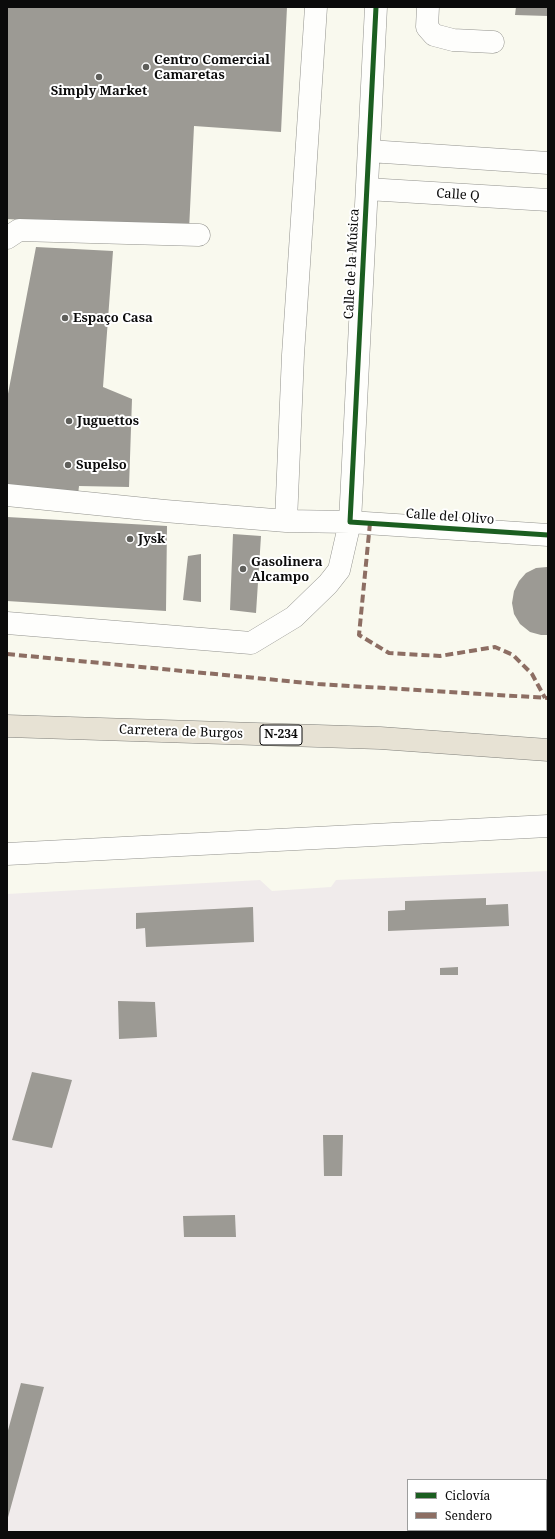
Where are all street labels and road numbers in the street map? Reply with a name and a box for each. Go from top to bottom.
street label: Calle Q [436,186,480,204]
street label: Calle de la Música [341,208,363,320]
street label: Calle del Olivo [405,506,495,528]
street label: Carretera de Burgos [119,722,243,742]
road number: N-234 [260,725,302,745]

